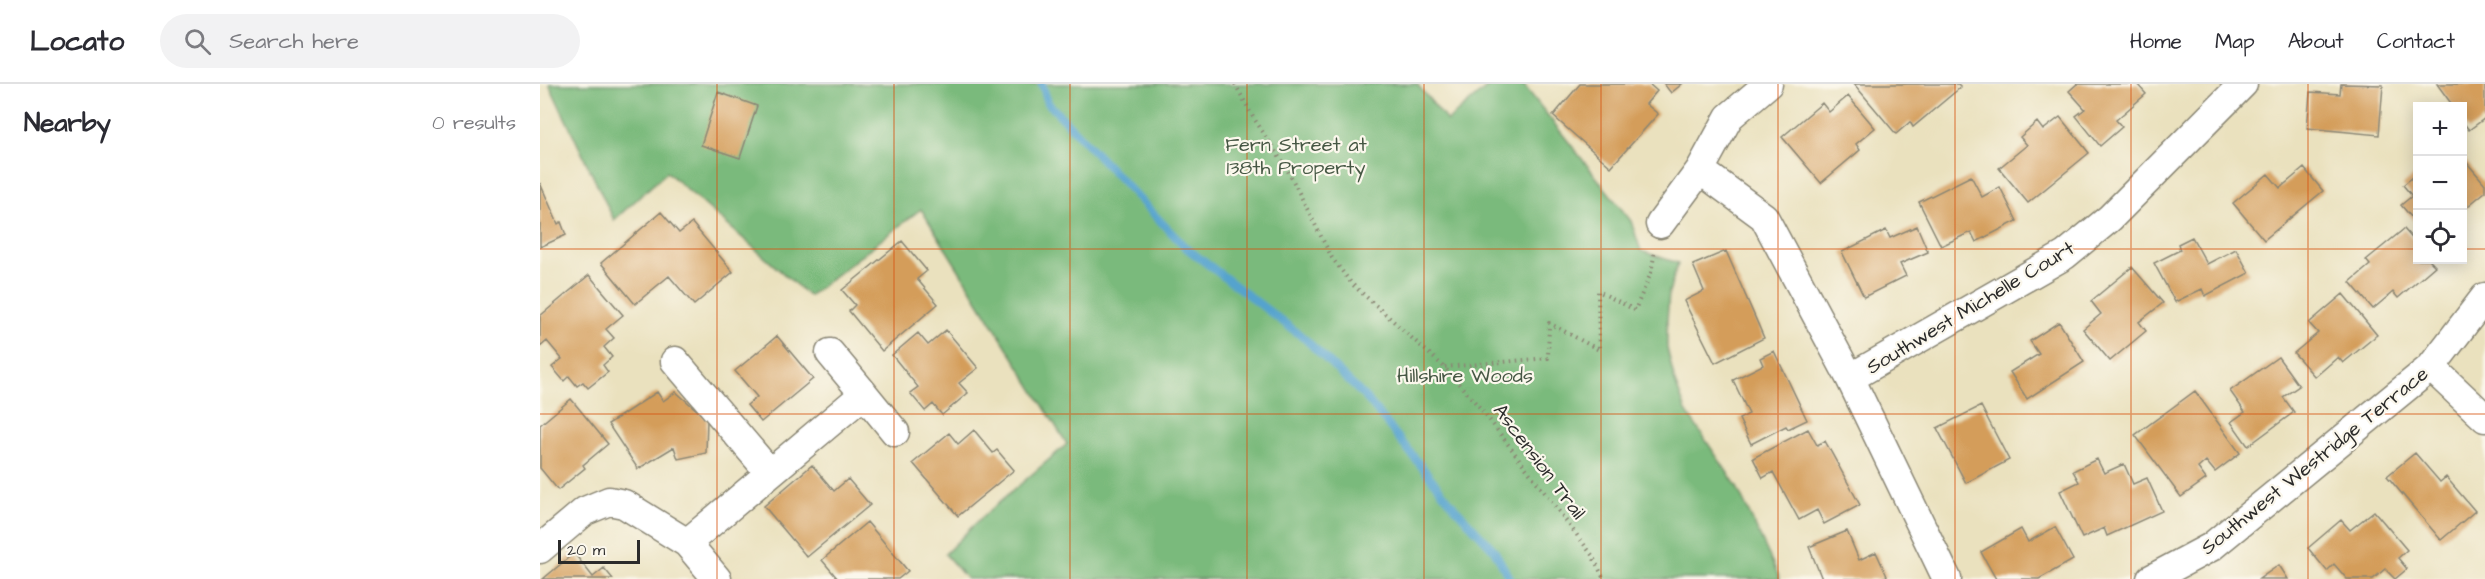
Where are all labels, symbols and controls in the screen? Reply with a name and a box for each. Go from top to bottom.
search box [160,14,580,68]
text: Locato [30,22,124,61]
icon: search [181,25,214,58]
text: Search here [229,26,359,57]
text: Home [2130,27,2182,56]
text: Map [2215,27,2255,56]
text: About [2288,27,2344,56]
text: Contact [2377,27,2455,56]
map controls [2413,102,2467,264]
button: + [2413,102,2467,156]
text: Nearby [24,105,111,141]
text: 0 results [432,109,516,137]
park label: Fern Street at 138th Property [1225,131,1367,183]
button: − [2413,156,2467,210]
button: locate [2413,210,2467,264]
street label: Southwest Michelle Court [1861,235,2080,381]
street label: Southwest Westridge Terrace [2195,360,2435,562]
park label: Hillshire Woods [1397,362,1533,390]
street label: Ascension Trail [1486,398,1592,525]
scale bar [558,537,640,564]
text: 20 m [567,539,605,561]

